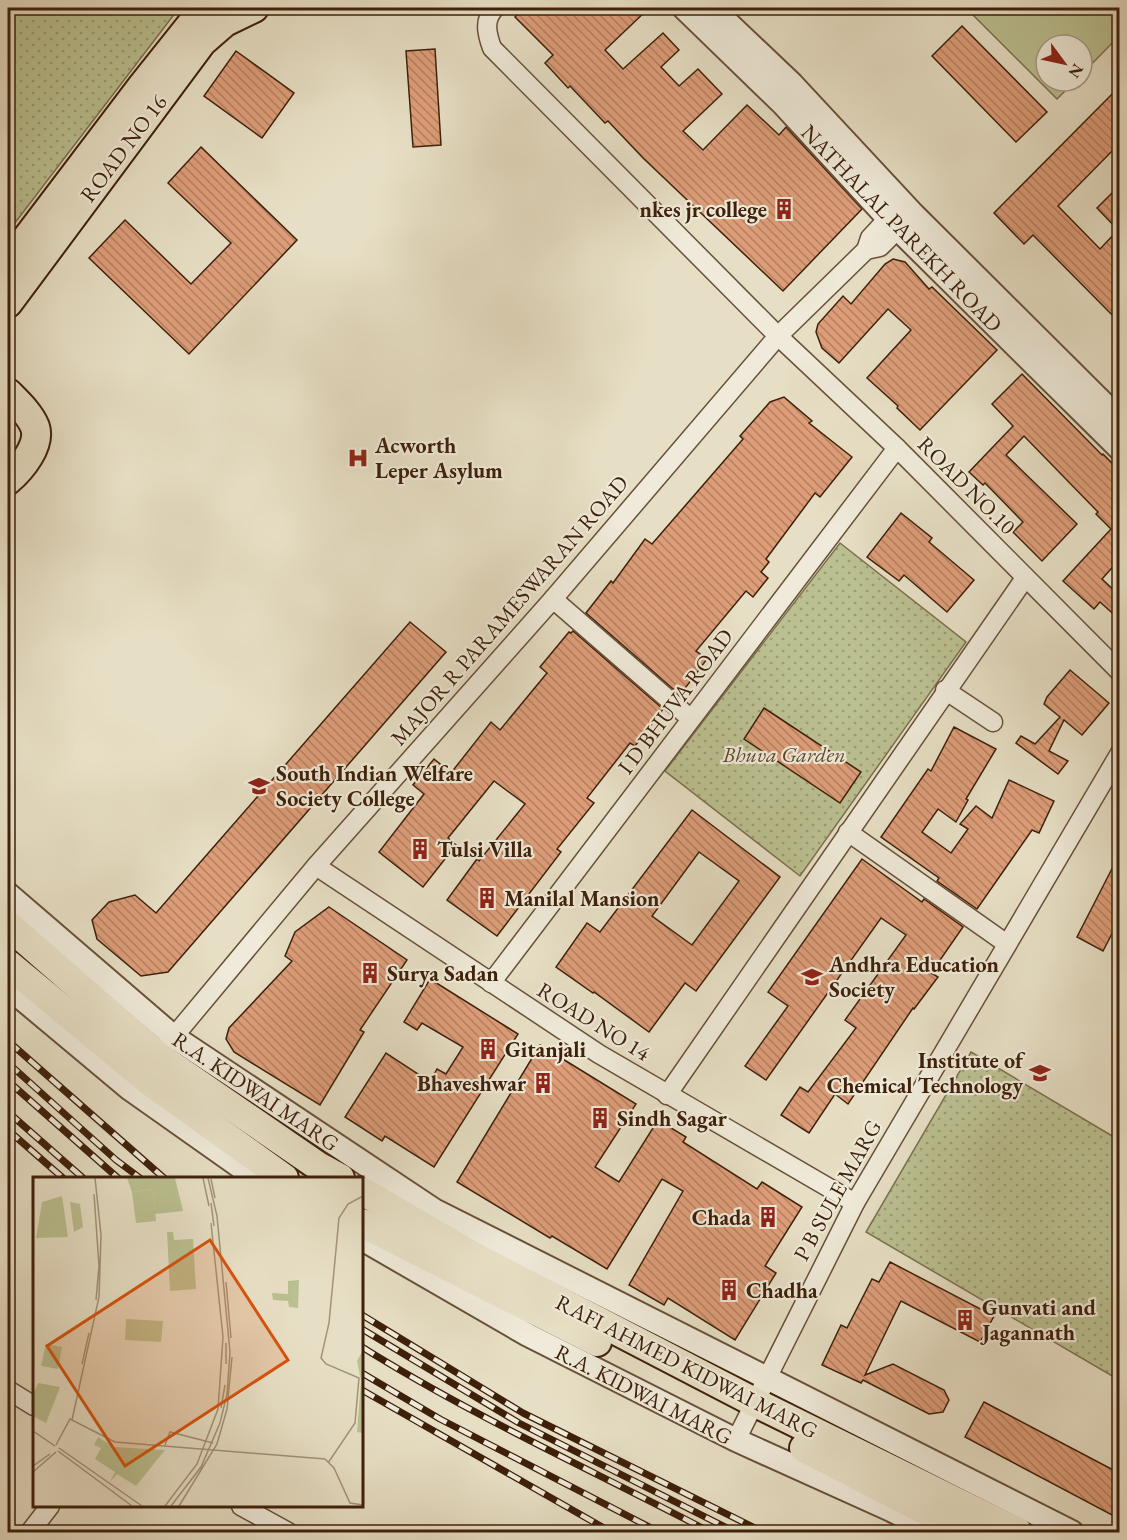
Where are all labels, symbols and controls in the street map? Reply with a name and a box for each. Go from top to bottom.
north arrow [1034,33,1094,93]
text: N [1064,60,1088,82]
street label: ROAD NO 16 [73,88,174,208]
street label: NATHALAL PAREKH ROAD [795,118,1009,338]
place label: nkes jr college [639,195,767,224]
building icon: nkes jr college [772,197,796,221]
street label: ROAD NO.10 [911,430,1022,541]
place label: Acworth Leper Asylum [374,431,503,485]
hospital icon: Acworth Leper Asylum [346,446,370,470]
street label: MAJOR R PARAMESWARAN ROAD [384,469,635,751]
street label: I D BHUVA ROAD [611,623,740,780]
park label: Bhuva Garden [721,740,846,769]
place label: South Indian Welfare Society College [276,759,473,813]
school or university icon: South Indian Welfare Society College [247,774,271,798]
place label: Tulsi Villa [437,835,533,864]
building icon: Tulsi Villa [408,837,432,861]
place label: Manilal Mansion [504,884,660,913]
building icon: Manilal Mansion [475,886,499,910]
place label: Andhra Education Society [828,950,1000,1004]
place label: Surya Sadan [387,959,499,988]
building icon: Surya Sadan [358,961,382,985]
school or university icon: Andhra Education Society [800,965,824,989]
street label: ROAD NO 14 [532,975,656,1068]
street label: R.A. KIDWAI MARG [167,1025,345,1158]
place label: Gitanjali [505,1035,586,1064]
building icon: Gitanjali [476,1037,500,1061]
place label: Institute of Chemical Technology [827,1046,1026,1100]
school or university icon: Institute of Chemical Technology [1028,1061,1052,1085]
place label: Bhaveshwar [417,1069,527,1098]
building icon: Bhaveshwar [531,1071,555,1095]
place label: Sindh Sagar [617,1104,728,1133]
building icon: Sindh Sagar [588,1106,612,1130]
street label: P B SULE MARG [787,1115,888,1266]
inset map [33,1177,363,1507]
place label: Chada [692,1203,751,1232]
building icon: Chada [756,1205,780,1229]
place label: Chadha [746,1276,818,1305]
building icon: Chadha [717,1278,741,1302]
street label: RAFI AHMED KIDWAI MARG [551,1288,823,1445]
place label: Gunvati and Jagannath [980,1293,1096,1347]
building icon: Gunvati and Jagannath [953,1308,977,1332]
street label: R.A. KIDWAI MARG [550,1337,737,1452]

